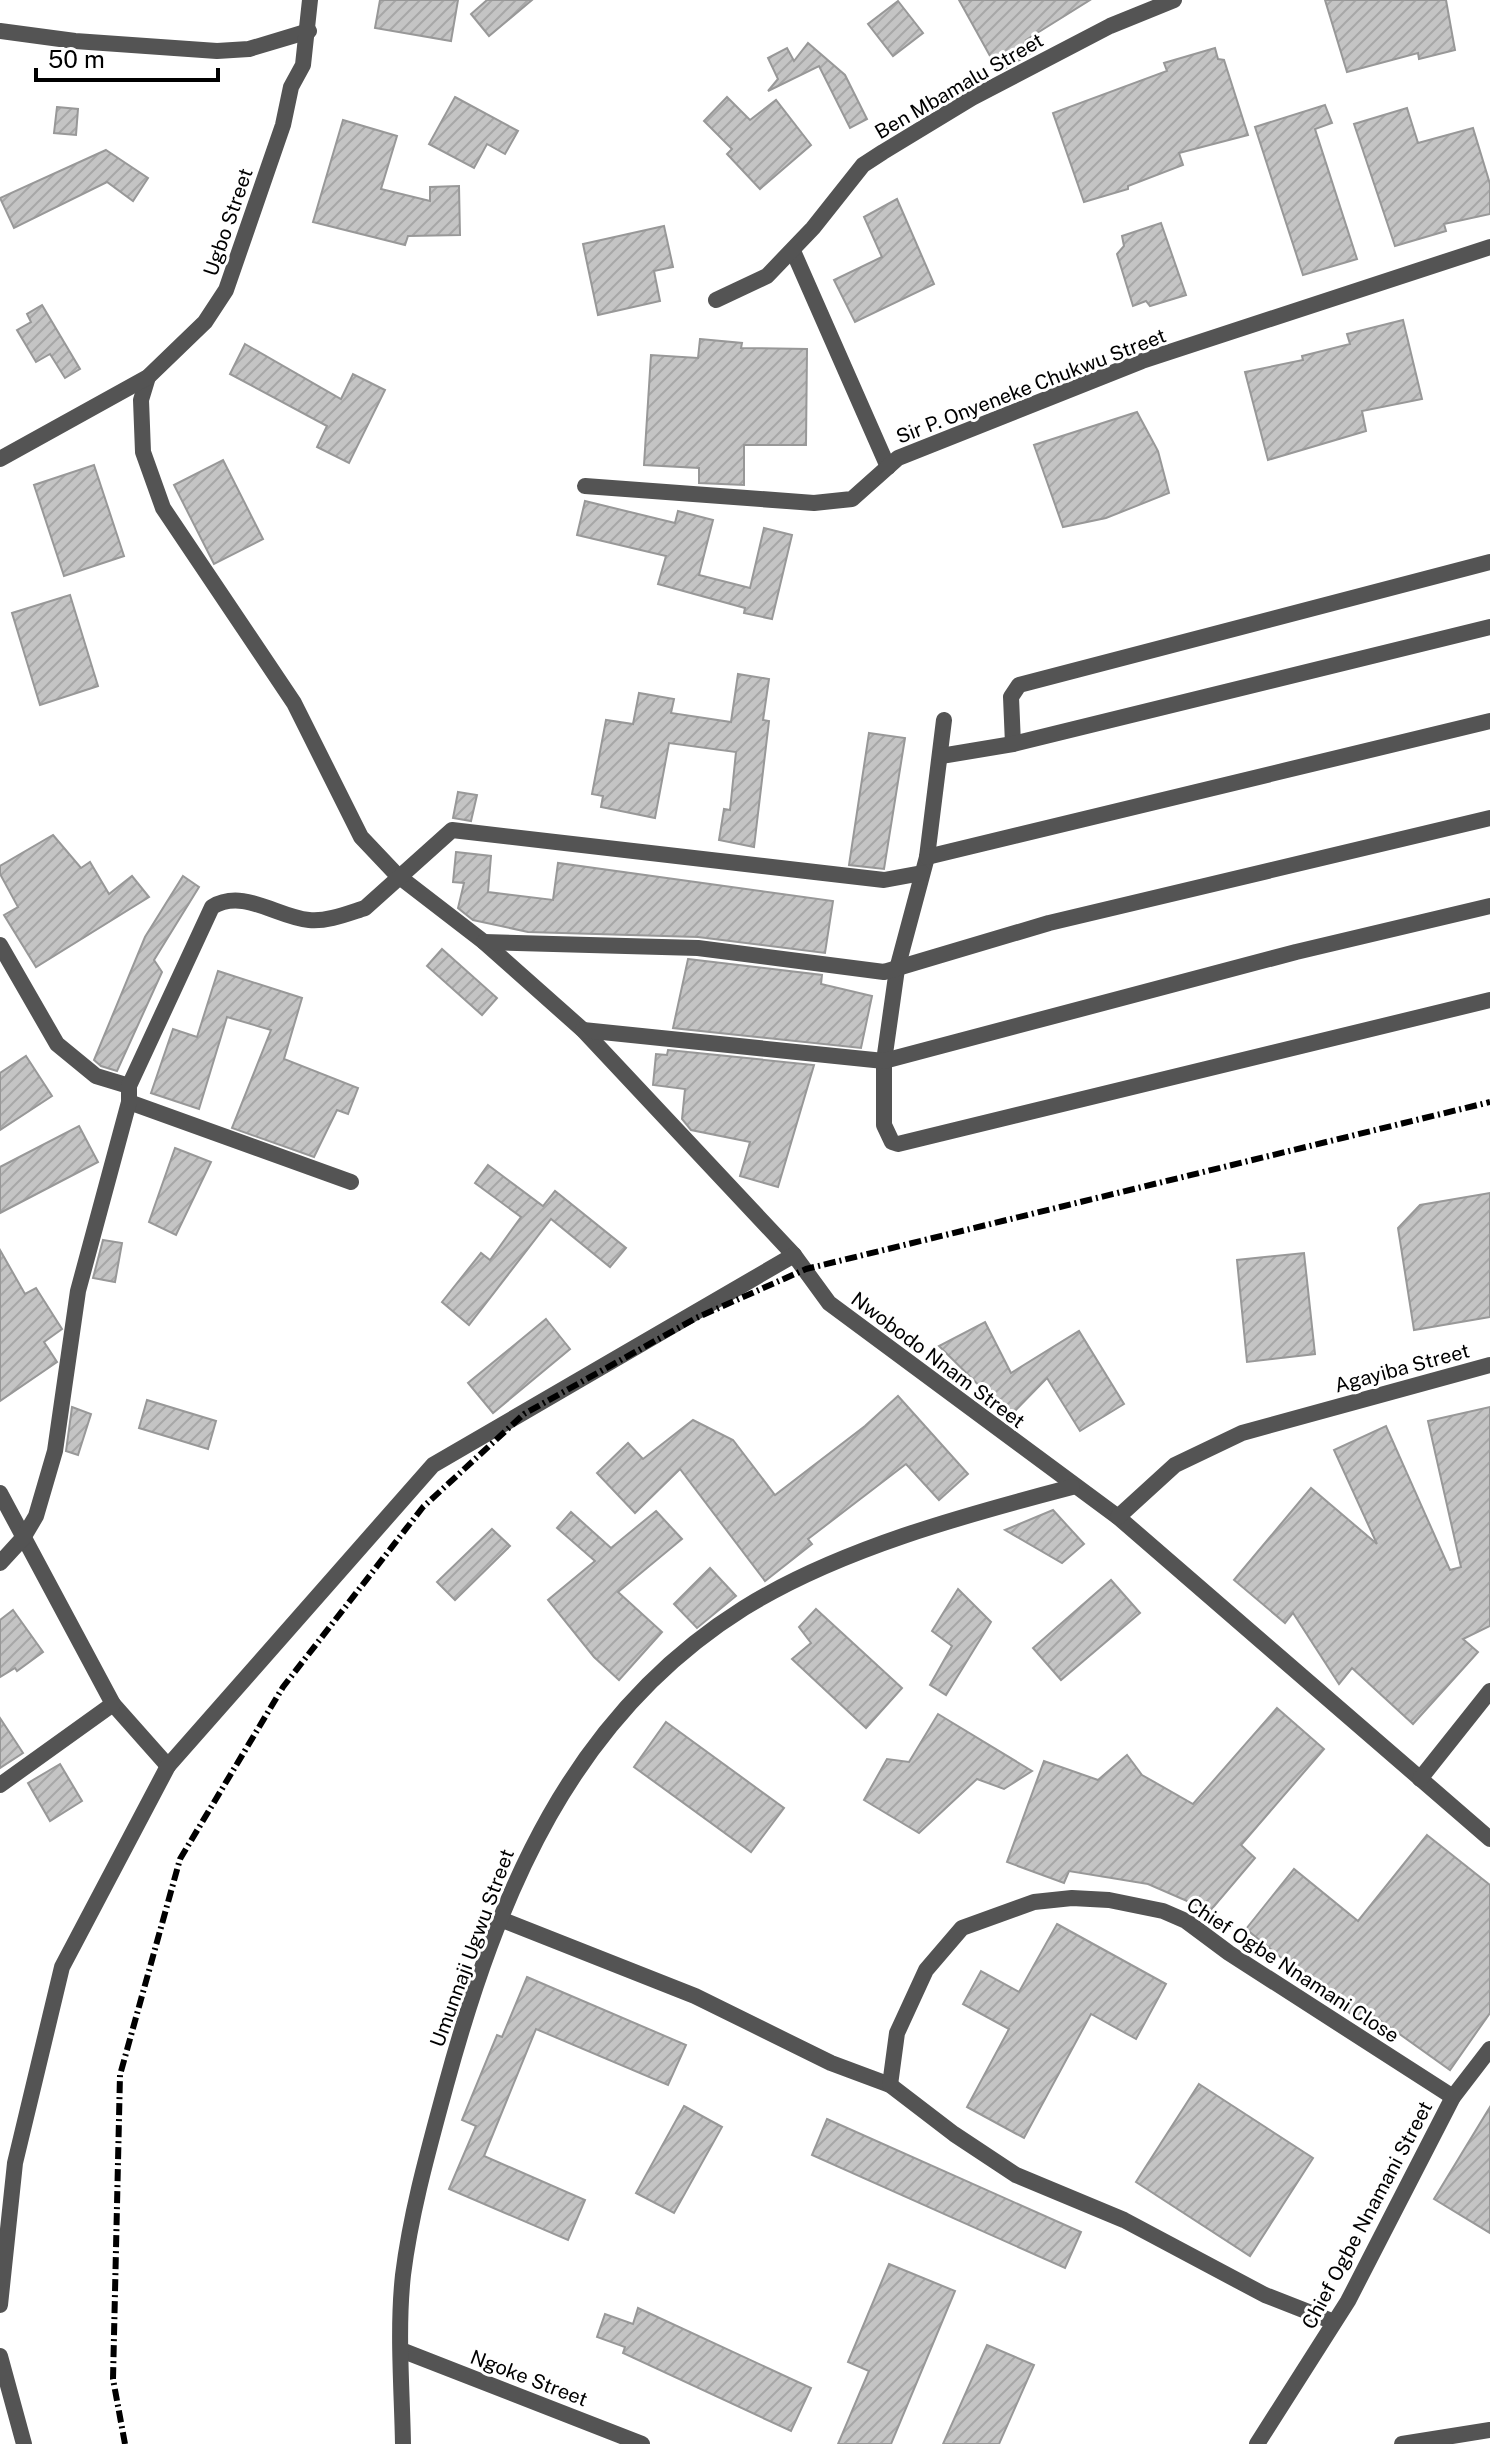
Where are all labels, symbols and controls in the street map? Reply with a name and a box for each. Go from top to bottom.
street label: Ben Mbamalu Street [870,28,1048,144]
scale bar [36,32,218,82]
text: 50 m [48,45,105,73]
street label: Ugbo Street [198,165,258,279]
street label: Sir P. Onyeneke Chukwu Street [893,323,1169,449]
street label: Nwobodo Nnam Street [846,1287,1030,1433]
street label: Agayiba Street [1332,1338,1472,1398]
street label: Umunnaji Ugwu Street [425,1846,519,2050]
street label: Chief Ogbe Nnamani Close [1182,1892,1404,2048]
street label: Chief Ogbe Nnamani Street [1297,2097,1437,2333]
street label: Ngoke Street [467,2345,591,2411]

